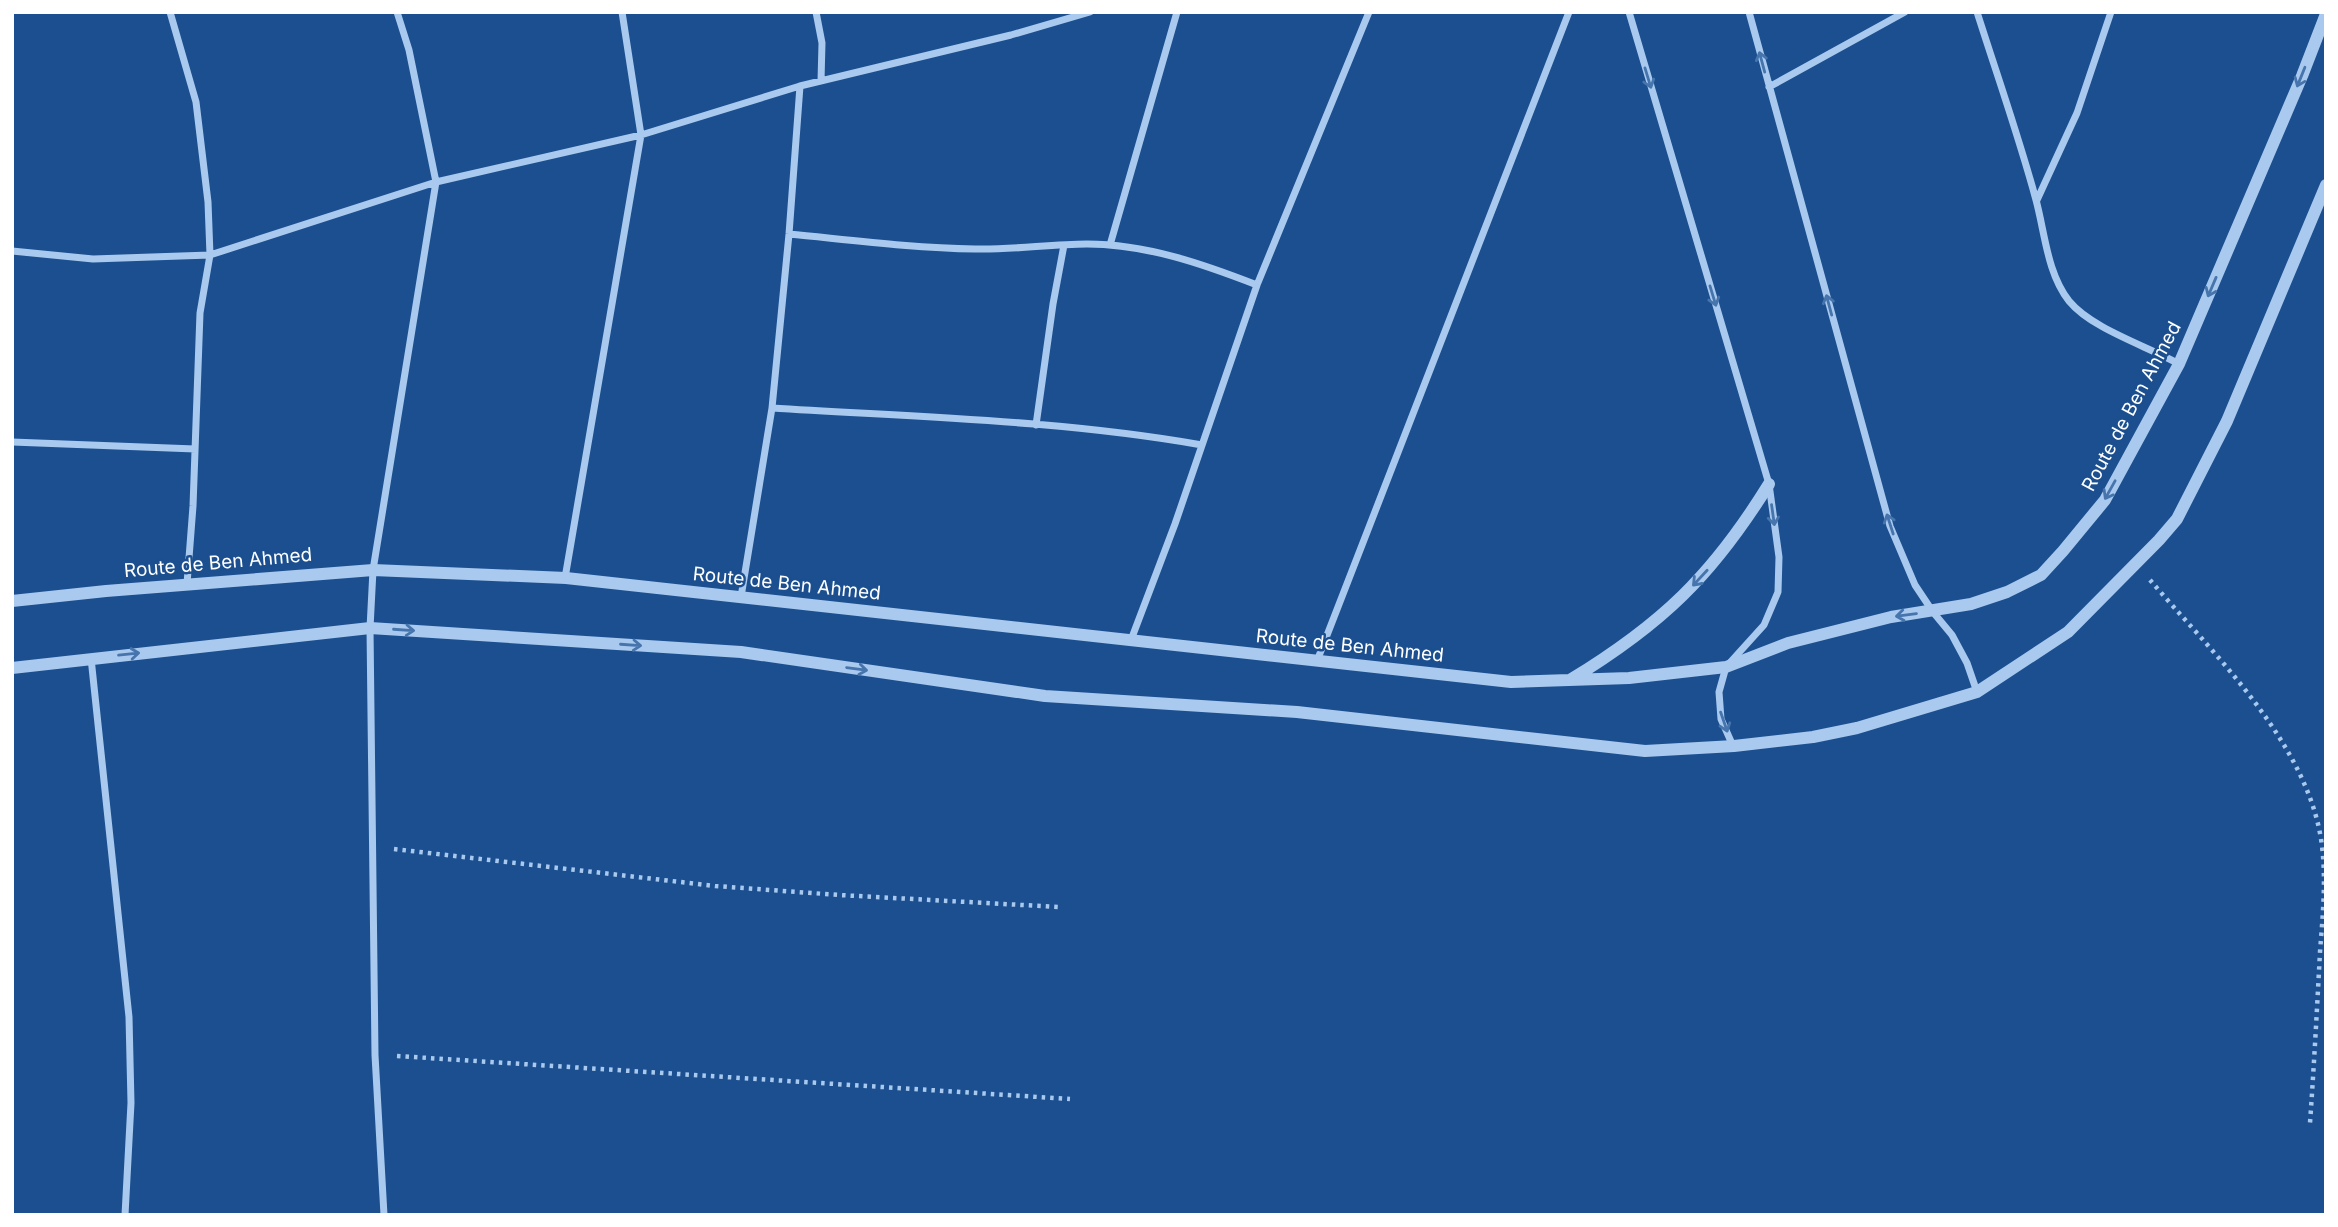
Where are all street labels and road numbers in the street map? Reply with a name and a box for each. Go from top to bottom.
street label: Route de Ben Ahmed [2077,317,2186,495]
street label: Route de Ben Ahmed [123,543,313,582]
street label: Route de Ben Ahmed [692,562,882,605]
street label: Route de Ben Ahmed [1255,624,1445,667]

